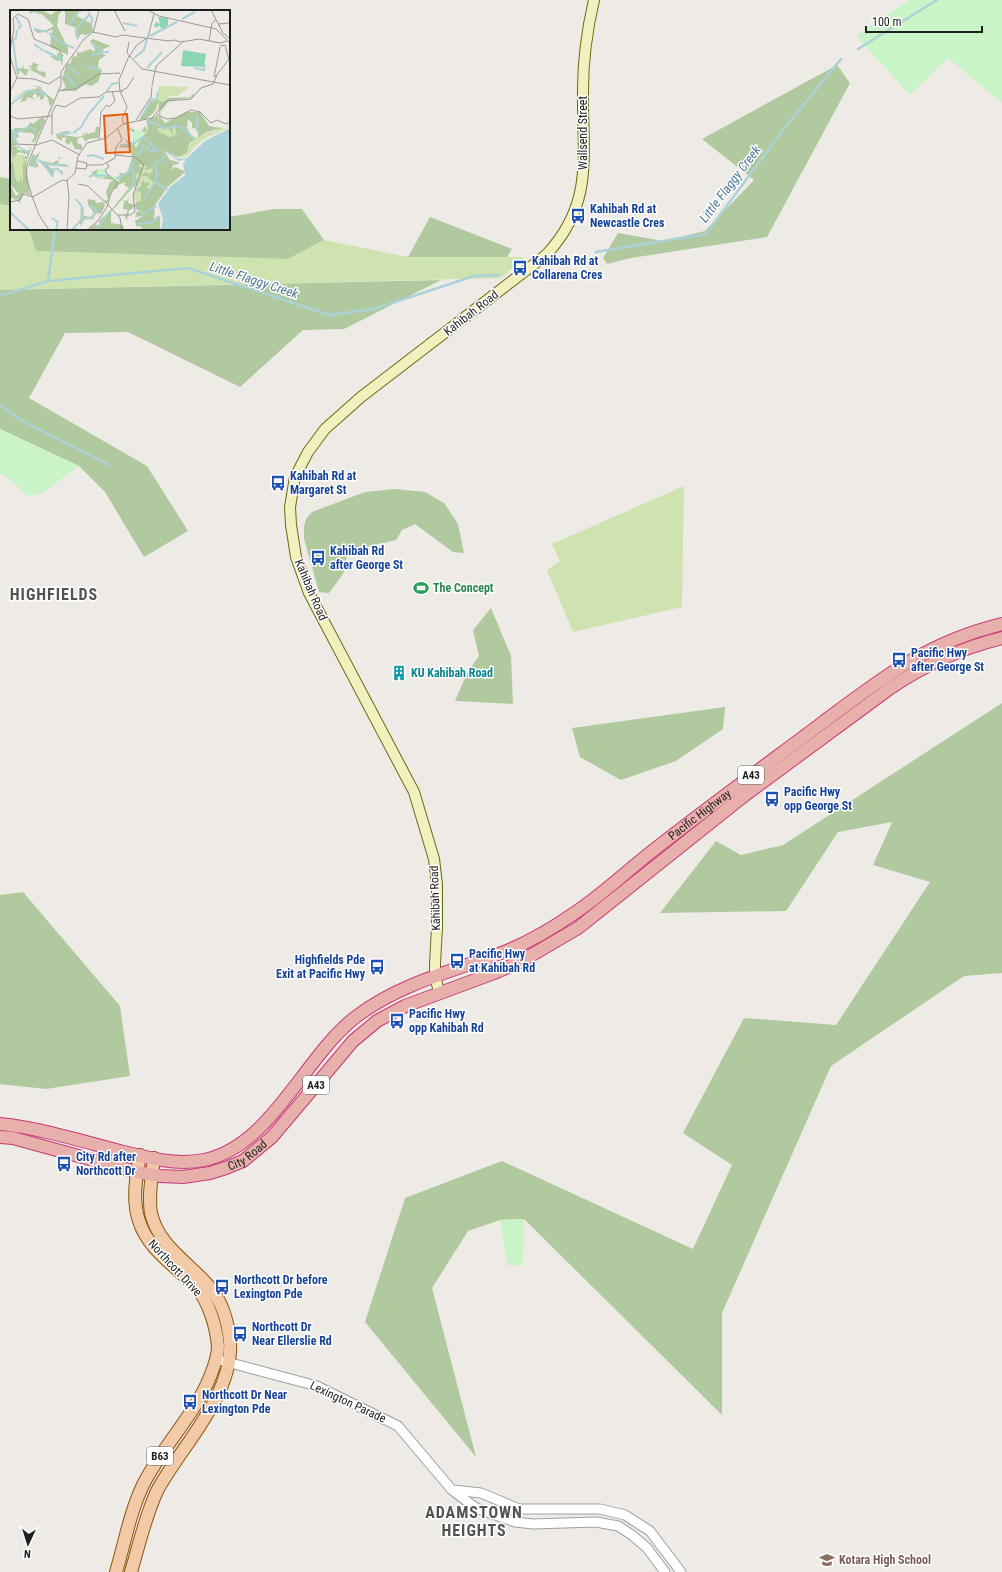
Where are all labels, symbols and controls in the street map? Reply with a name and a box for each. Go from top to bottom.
scale bar [866,8,982,34]
inset map [10,10,230,230]
text: 100 m [872,15,902,29]
street label: Wallsend Street [576,96,590,170]
water label: Little Flaggy Creek [696,142,764,225]
place label: Kahibah Rd at Newcastle Cres [590,202,665,230]
bus stop icon: Kahibah Rd at Newcastle Cres [569,207,587,225]
place label: Kahibah Rd at Collarena Cres [532,254,603,282]
water label: Little Flaggy Creek [208,259,300,301]
bus stop icon: Kahibah Rd at Collarena Cres [511,259,529,277]
street label: Kahibah Road [441,287,501,339]
place label: Kahibah Rd at Margaret St [290,469,356,497]
bus stop icon: Kahibah Rd at Margaret St [269,474,287,492]
place label: Kahibah Rd after George St [330,544,403,572]
bus stop icon: Kahibah Rd after George St [309,549,327,567]
street label: Kahibah Road [292,557,330,623]
sports icon: The Concept [412,579,430,597]
place label: The Concept [433,581,494,595]
district label: HIGHFIELDS [10,585,98,604]
place label: Pacific Hwy after George St [911,646,984,674]
bus stop icon: Pacific Hwy after George St [890,651,908,669]
building icon: KU Kahibah Road [390,664,408,682]
place label: KU Kahibah Road [411,666,493,680]
road number: A43 [738,766,764,784]
place label: Pacific Hwy opp George St [784,785,852,813]
street label: Pacific Highway [665,786,734,843]
bus stop icon: Pacific Hwy opp George St [763,790,781,808]
street label: Kahibah Road [427,865,443,931]
place label: Pacific Hwy at Kahibah Rd [469,947,535,975]
bus stop icon: Pacific Hwy at Kahibah Rd [448,952,466,970]
place label: Highfields Pde Exit at Pacific Hwy [276,953,366,981]
bus stop icon: Highfields Pde Exit at Pacific Hwy [368,958,386,976]
place label: Pacific Hwy opp Kahibah Rd [409,1007,484,1035]
bus stop icon: Pacific Hwy opp Kahibah Rd [388,1012,406,1030]
road number: A43 [303,1076,329,1094]
street label: City Road [226,1137,270,1174]
place label: City Rd after Northcott Dr [76,1150,136,1178]
bus stop icon: City Rd after Northcott Dr [55,1155,73,1173]
street label: Northcott Drive [145,1237,205,1299]
place label: Northcott Dr before Lexington Pde [234,1273,328,1301]
bus stop icon: Northcott Dr before Lexington Pde [213,1278,231,1296]
place label: Northcott Dr Near Ellerslie Rd [252,1320,332,1348]
bus stop icon: Northcott Dr Near Ellerslie Rd [231,1325,249,1343]
street label: Lexington Parade [308,1378,389,1426]
place label: Northcott Dr Near Lexington Pde [202,1388,287,1416]
bus stop icon: Northcott Dr Near Lexington Pde [181,1393,199,1411]
road number: B63 [147,1447,173,1465]
district label: ADAMSTOWN HEIGHTS [425,1503,523,1540]
north arrow [8,1524,48,1564]
text: N [23,1547,31,1560]
school or university icon: Kotara High School [818,1551,836,1569]
place label: Kotara High School [839,1553,931,1567]

